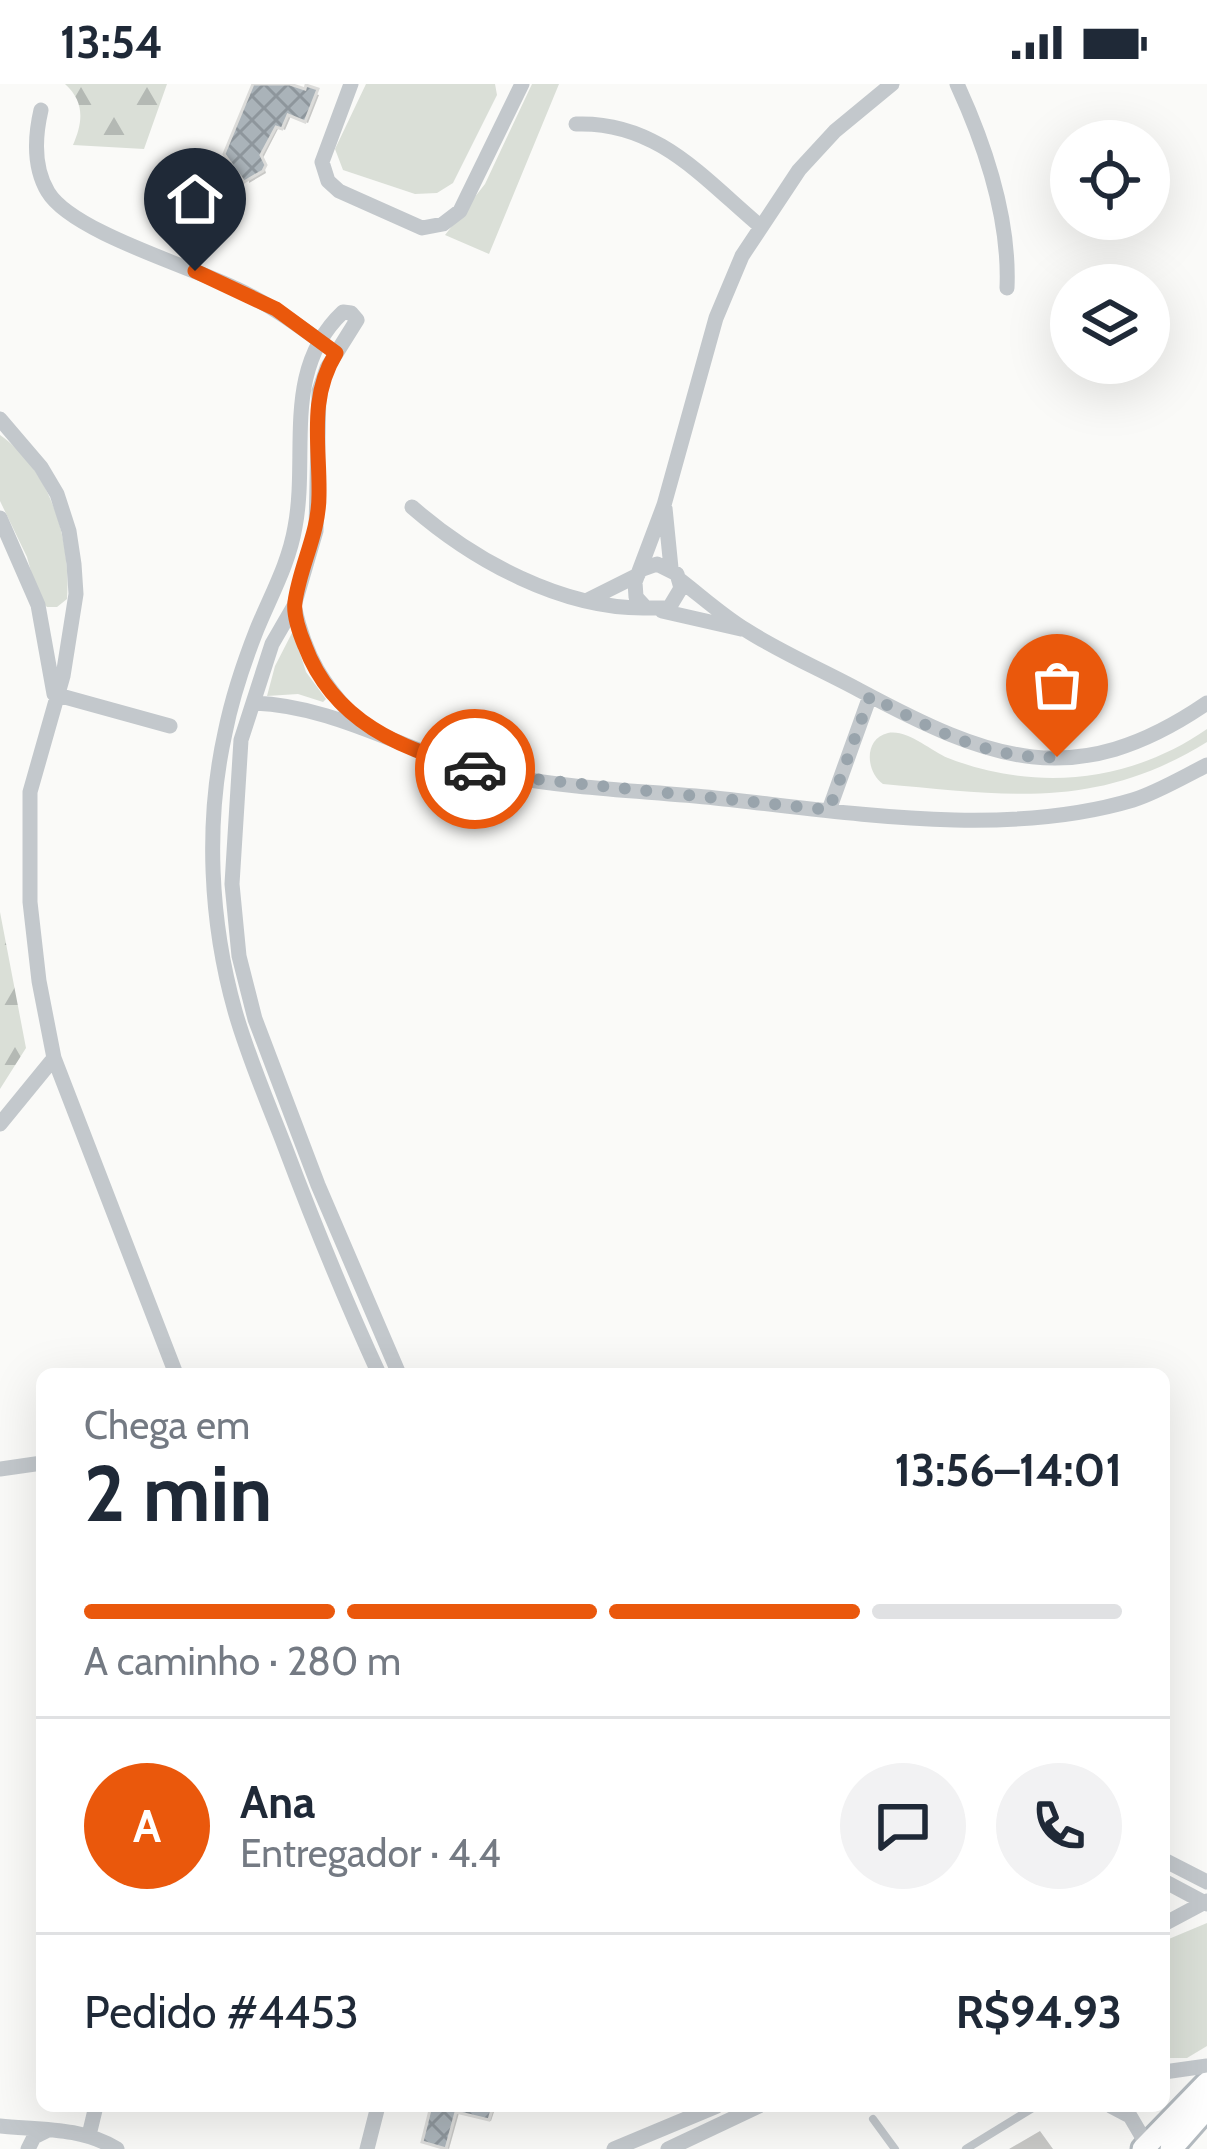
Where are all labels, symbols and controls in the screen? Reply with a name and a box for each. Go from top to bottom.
text: 13:54 [60,15,163,69]
map controls [1050,120,1170,384]
button: locate [1050,120,1170,240]
pin [144,148,246,271]
icon: home [162,166,228,232]
button: layers [1050,264,1170,384]
pin [1006,634,1108,757]
icon: bag [1024,652,1090,718]
courier [415,709,535,829]
icon: car [442,736,508,802]
text: Chega em [84,1401,250,1449]
text: 13:56–14:01 [894,1443,1122,1497]
text: 2 min [84,1446,272,1541]
text: A caminho · 280 m [84,1637,401,1685]
button: chat [840,1763,966,1889]
button: phone [996,1763,1122,1889]
text: Ana [240,1775,315,1829]
text: A [133,1799,161,1853]
text: Entregador · 4.4 [240,1829,501,1877]
text: Pedido #4453 [84,1985,359,2039]
text: R$94.93 [956,1985,1122,2039]

